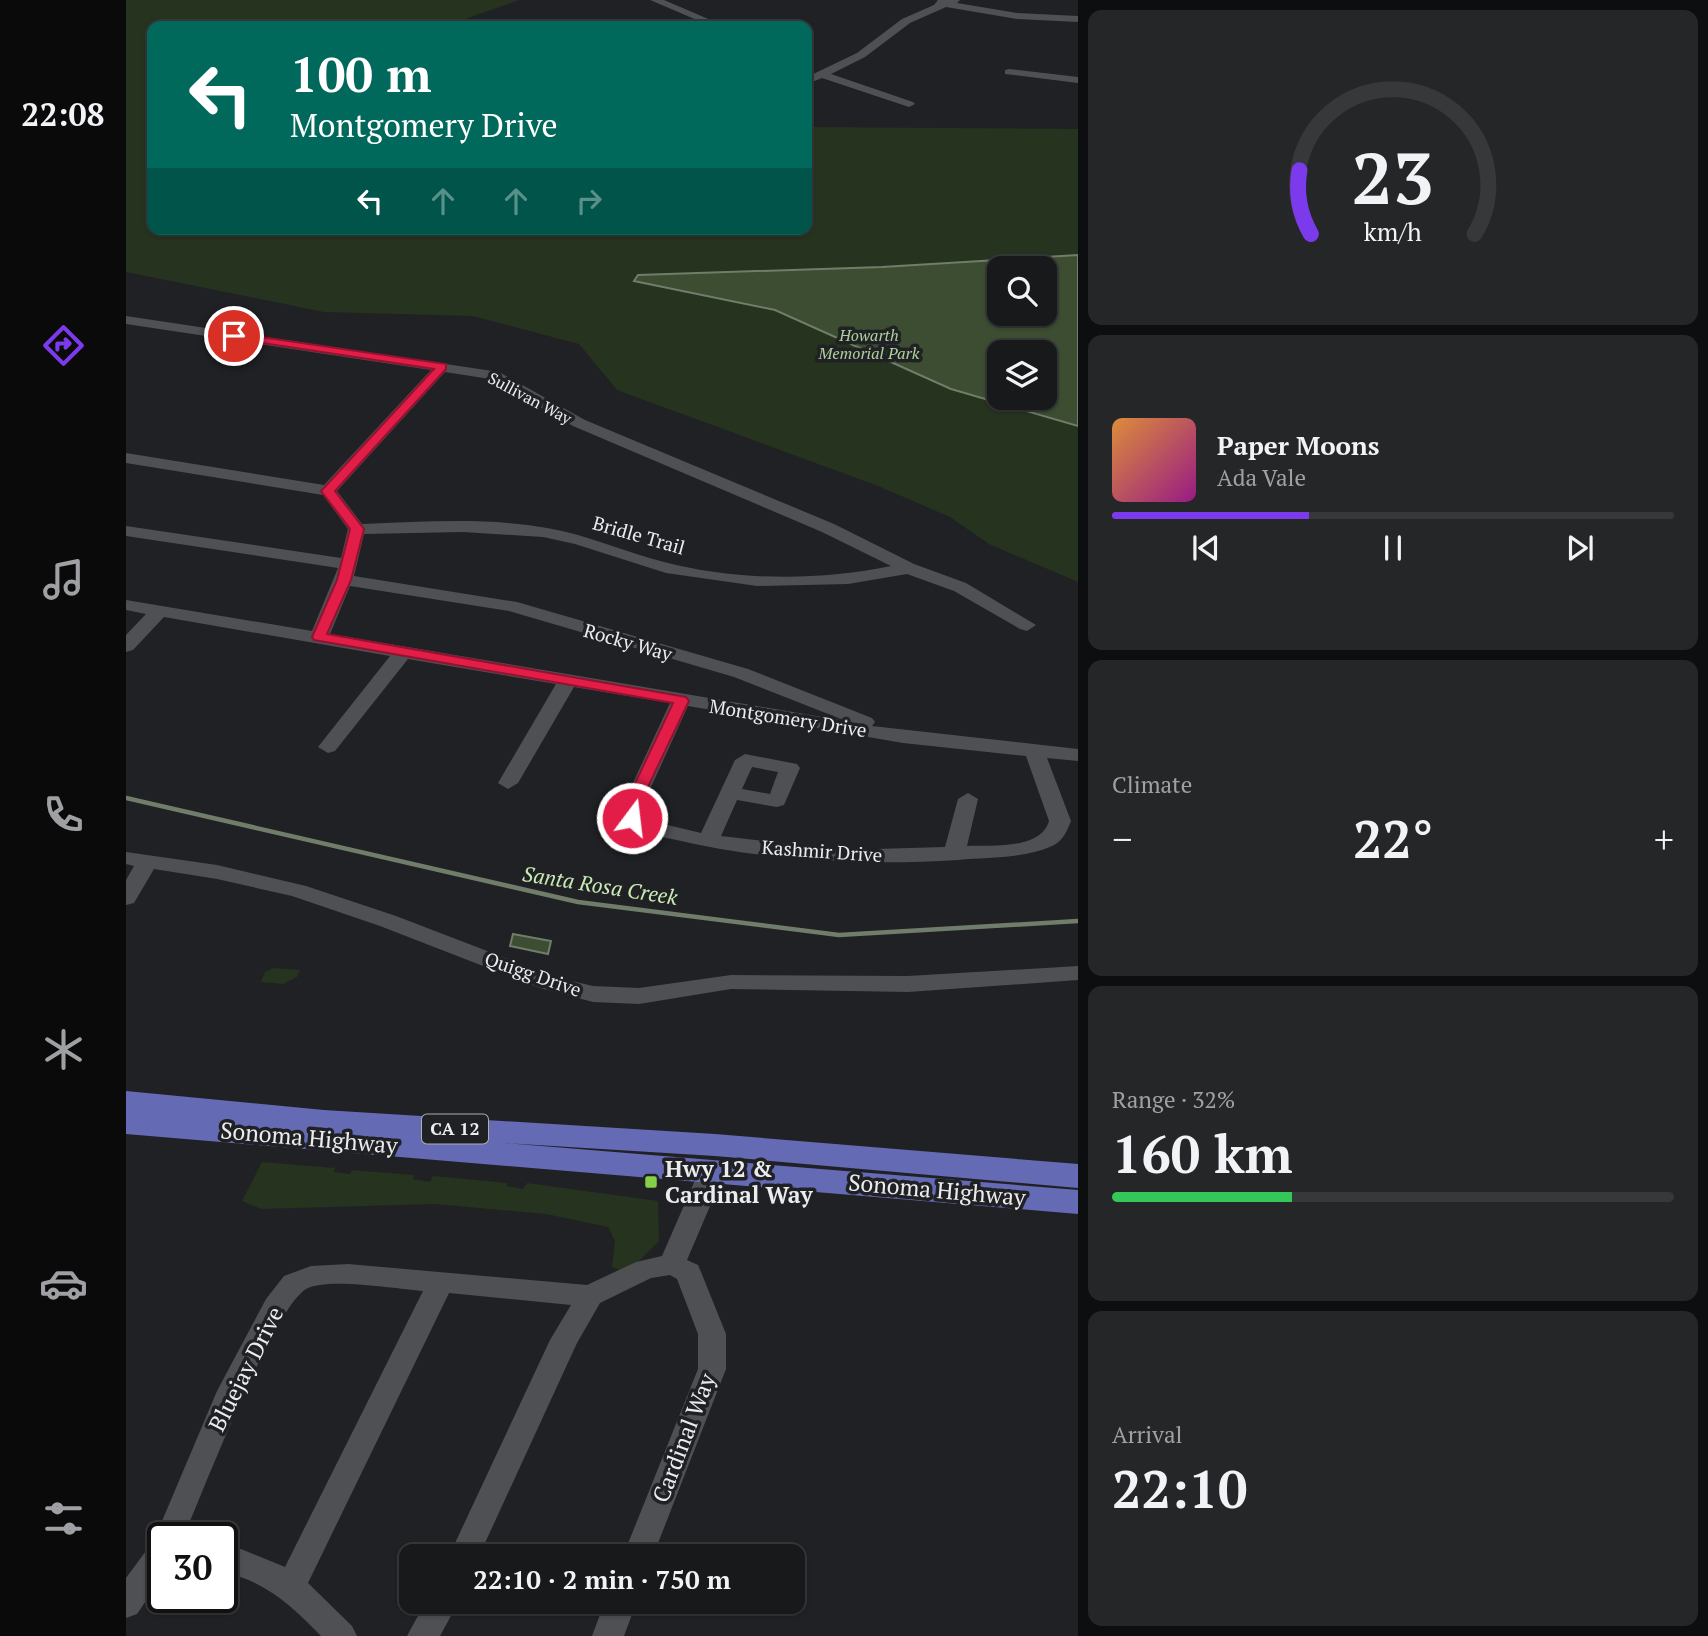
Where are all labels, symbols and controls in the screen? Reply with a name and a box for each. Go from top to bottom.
text: 100 m [290,41,432,106]
icon: left [175,49,266,140]
text: 22:08 [21,93,105,135]
text: Montgomery Drive [290,104,558,146]
text: 23 [1352,128,1434,225]
icon: left [351,182,389,220]
icon: ahead [424,182,462,220]
icon: ahead [497,182,535,220]
icon: right [570,182,608,220]
text: km/h [1364,214,1422,247]
map controls [987,256,1057,410]
button: search [987,256,1057,326]
pin [204,306,264,366]
icon: arrive [215,317,253,355]
icon: directions [39,321,88,370]
park label: Howarth Memorial Park [818,324,920,364]
button: layers [987,340,1057,410]
street label: Sullivan Way [484,367,577,430]
text: Paper Moons [1217,428,1380,462]
text: Ada Vale [1217,462,1306,493]
street label: Bridle Trail [590,509,688,560]
icon: previous [1187,529,1225,567]
icon: pause [1374,529,1412,567]
icon: next [1561,529,1599,567]
icon: music [39,555,88,604]
street label: Rocky Way [581,617,676,666]
street label: Montgomery Drive [708,693,869,742]
text: Climate [1112,769,1192,800]
position arrow [595,781,669,855]
icon: phone [39,790,88,839]
text: 22° [1353,804,1433,873]
text: − [1112,814,1132,864]
text: + [1654,814,1674,864]
street label: Kashmir Drive [761,834,883,867]
water label: Santa Rosa Creek [521,859,681,911]
street label: Quigg Drive [482,945,585,1002]
icon: climate [39,1025,88,1074]
text: Range · 32% [1112,1084,1235,1115]
street label: Sonoma Highway [219,1114,399,1161]
road number: CA 12 [422,1114,488,1144]
text: 160 km [1112,1119,1293,1188]
place label: Hwy 12 & Cardinal Way [665,1153,814,1210]
street label: Sonoma Highway [847,1166,1027,1213]
marker: Hwy 12 & Cardinal Way [643,1174,659,1190]
icon: car [39,1259,88,1308]
street label: Bluejay Drive [201,1301,290,1436]
street label: Cardinal Way [645,1368,723,1507]
text: Arrival [1112,1419,1183,1450]
text: 22:10 [1112,1454,1247,1523]
icon: filters [39,1494,88,1543]
speed limit sign: 30 [147,1522,238,1613]
text: 22:10 · 2 min · 750 m [473,1562,731,1596]

